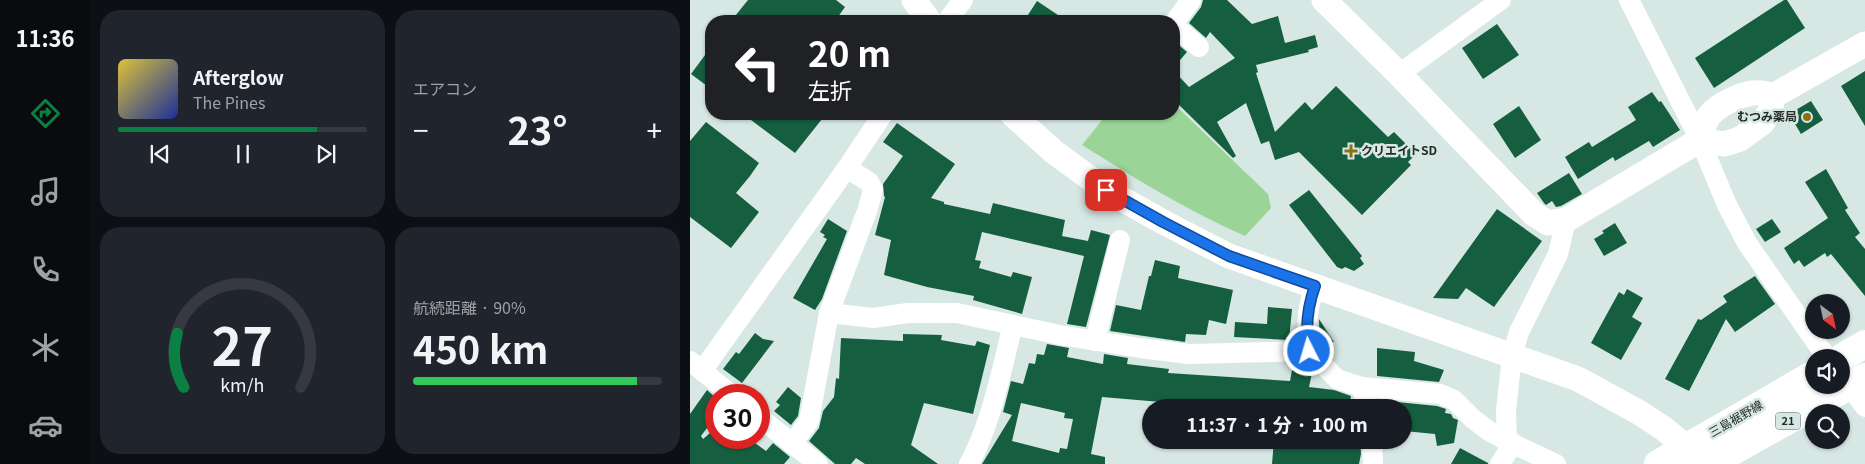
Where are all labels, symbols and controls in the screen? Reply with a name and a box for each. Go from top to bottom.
text: 11:36 [15,21,75,53]
text: 20 m [808,26,891,77]
icon: left [725,35,790,100]
text: Afterglow [193,63,284,90]
text: 左折 [808,73,852,105]
text: エアコン [413,76,477,100]
text: The Pines [193,90,265,114]
icon: directions [28,96,63,131]
text: 23° [507,101,568,156]
place label: むつみ薬局 [1737,107,1797,124]
text: − [413,109,429,149]
text: + [646,109,662,149]
marker: むつみ薬局 [1801,111,1813,123]
icon: previous [146,140,174,168]
icon: pause [229,140,257,168]
icon: next [312,140,340,168]
place label: クリエイトSD [1361,141,1437,158]
marker: クリエイトSD [1345,145,1357,157]
pin [1085,169,1127,211]
icon: music [28,174,63,209]
icon: arrive [1092,176,1120,204]
icon: phone [28,252,63,287]
north arrow [1805,294,1850,339]
map controls [1805,294,1850,449]
text: 航続距離 · 90% [413,295,526,319]
text: 27 [212,306,273,381]
text: 450 km [413,320,548,375]
position arrow [1282,324,1334,376]
icon: climate [28,330,63,365]
button: sound [1805,349,1850,394]
text: km/h [220,371,265,397]
speed limit sign: 30 [705,384,770,449]
street label: 三島裾野線 [1705,395,1765,440]
button: search [1805,404,1850,449]
icon: car [28,408,63,443]
text: 11:37 · 1 分 · 100 m [1186,410,1368,437]
road number: 21 [1776,412,1800,430]

